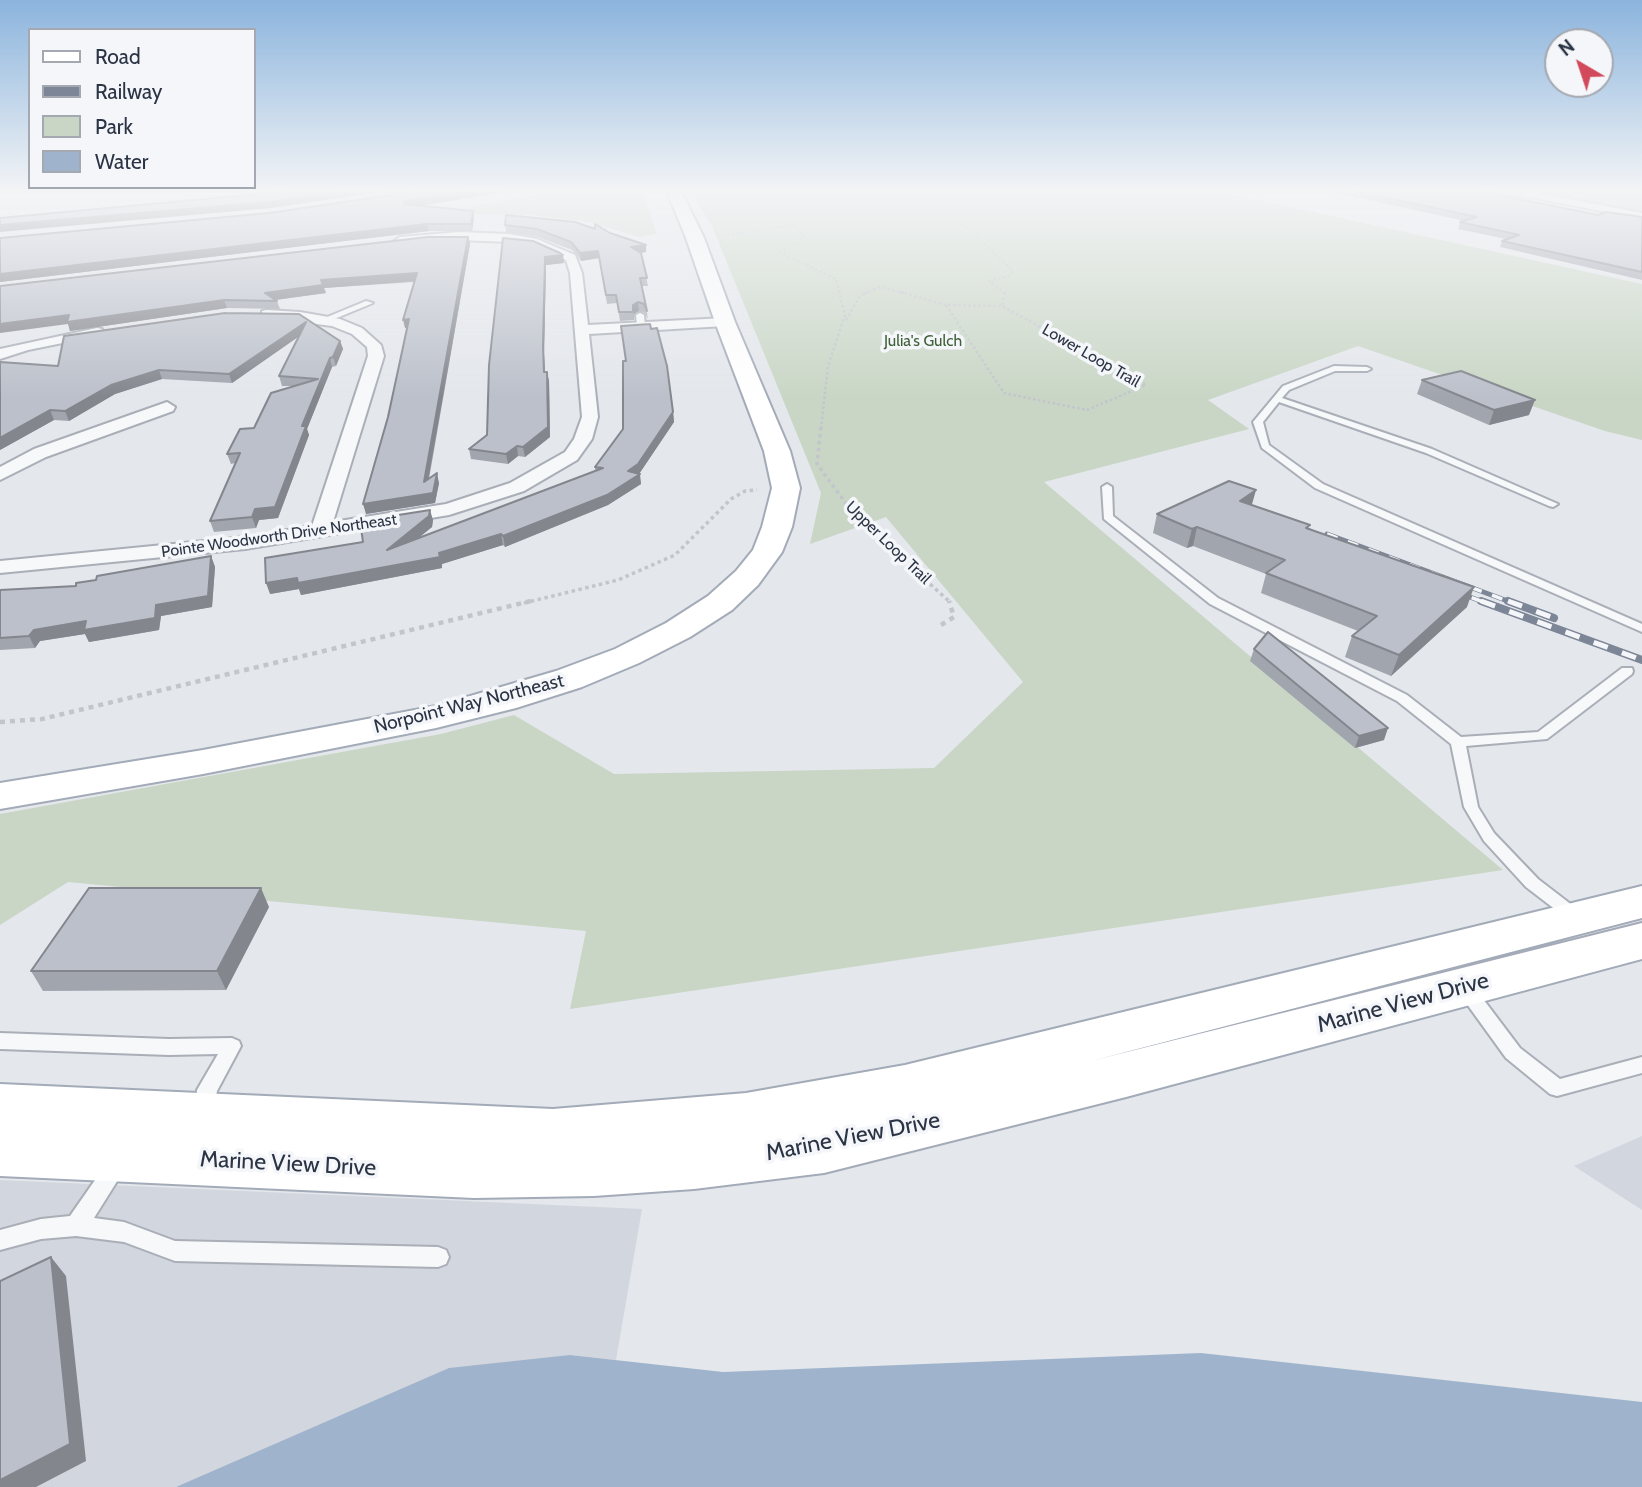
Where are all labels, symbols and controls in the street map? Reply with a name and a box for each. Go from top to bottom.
legend [28,28,256,189]
north arrow [1544,28,1614,98]
text: N [1554,35,1579,61]
text: Road [95,44,141,69]
text: Railway [95,79,162,104]
text: Park [95,114,133,139]
text: Water [95,149,148,174]
street label: Lower Loop Trail [1039,320,1143,392]
park label: Julia's Gulch [884,331,962,351]
street label: Upper Loop Trail [841,498,935,588]
street label: Pointe Woodworth Drive Northeast [160,510,398,562]
street label: Norpoint Way Northeast [372,669,566,739]
street label: Marine View Drive [1314,967,1492,1039]
street label: Marine View Drive [764,1107,942,1167]
street label: Marine View Drive [199,1146,377,1182]

